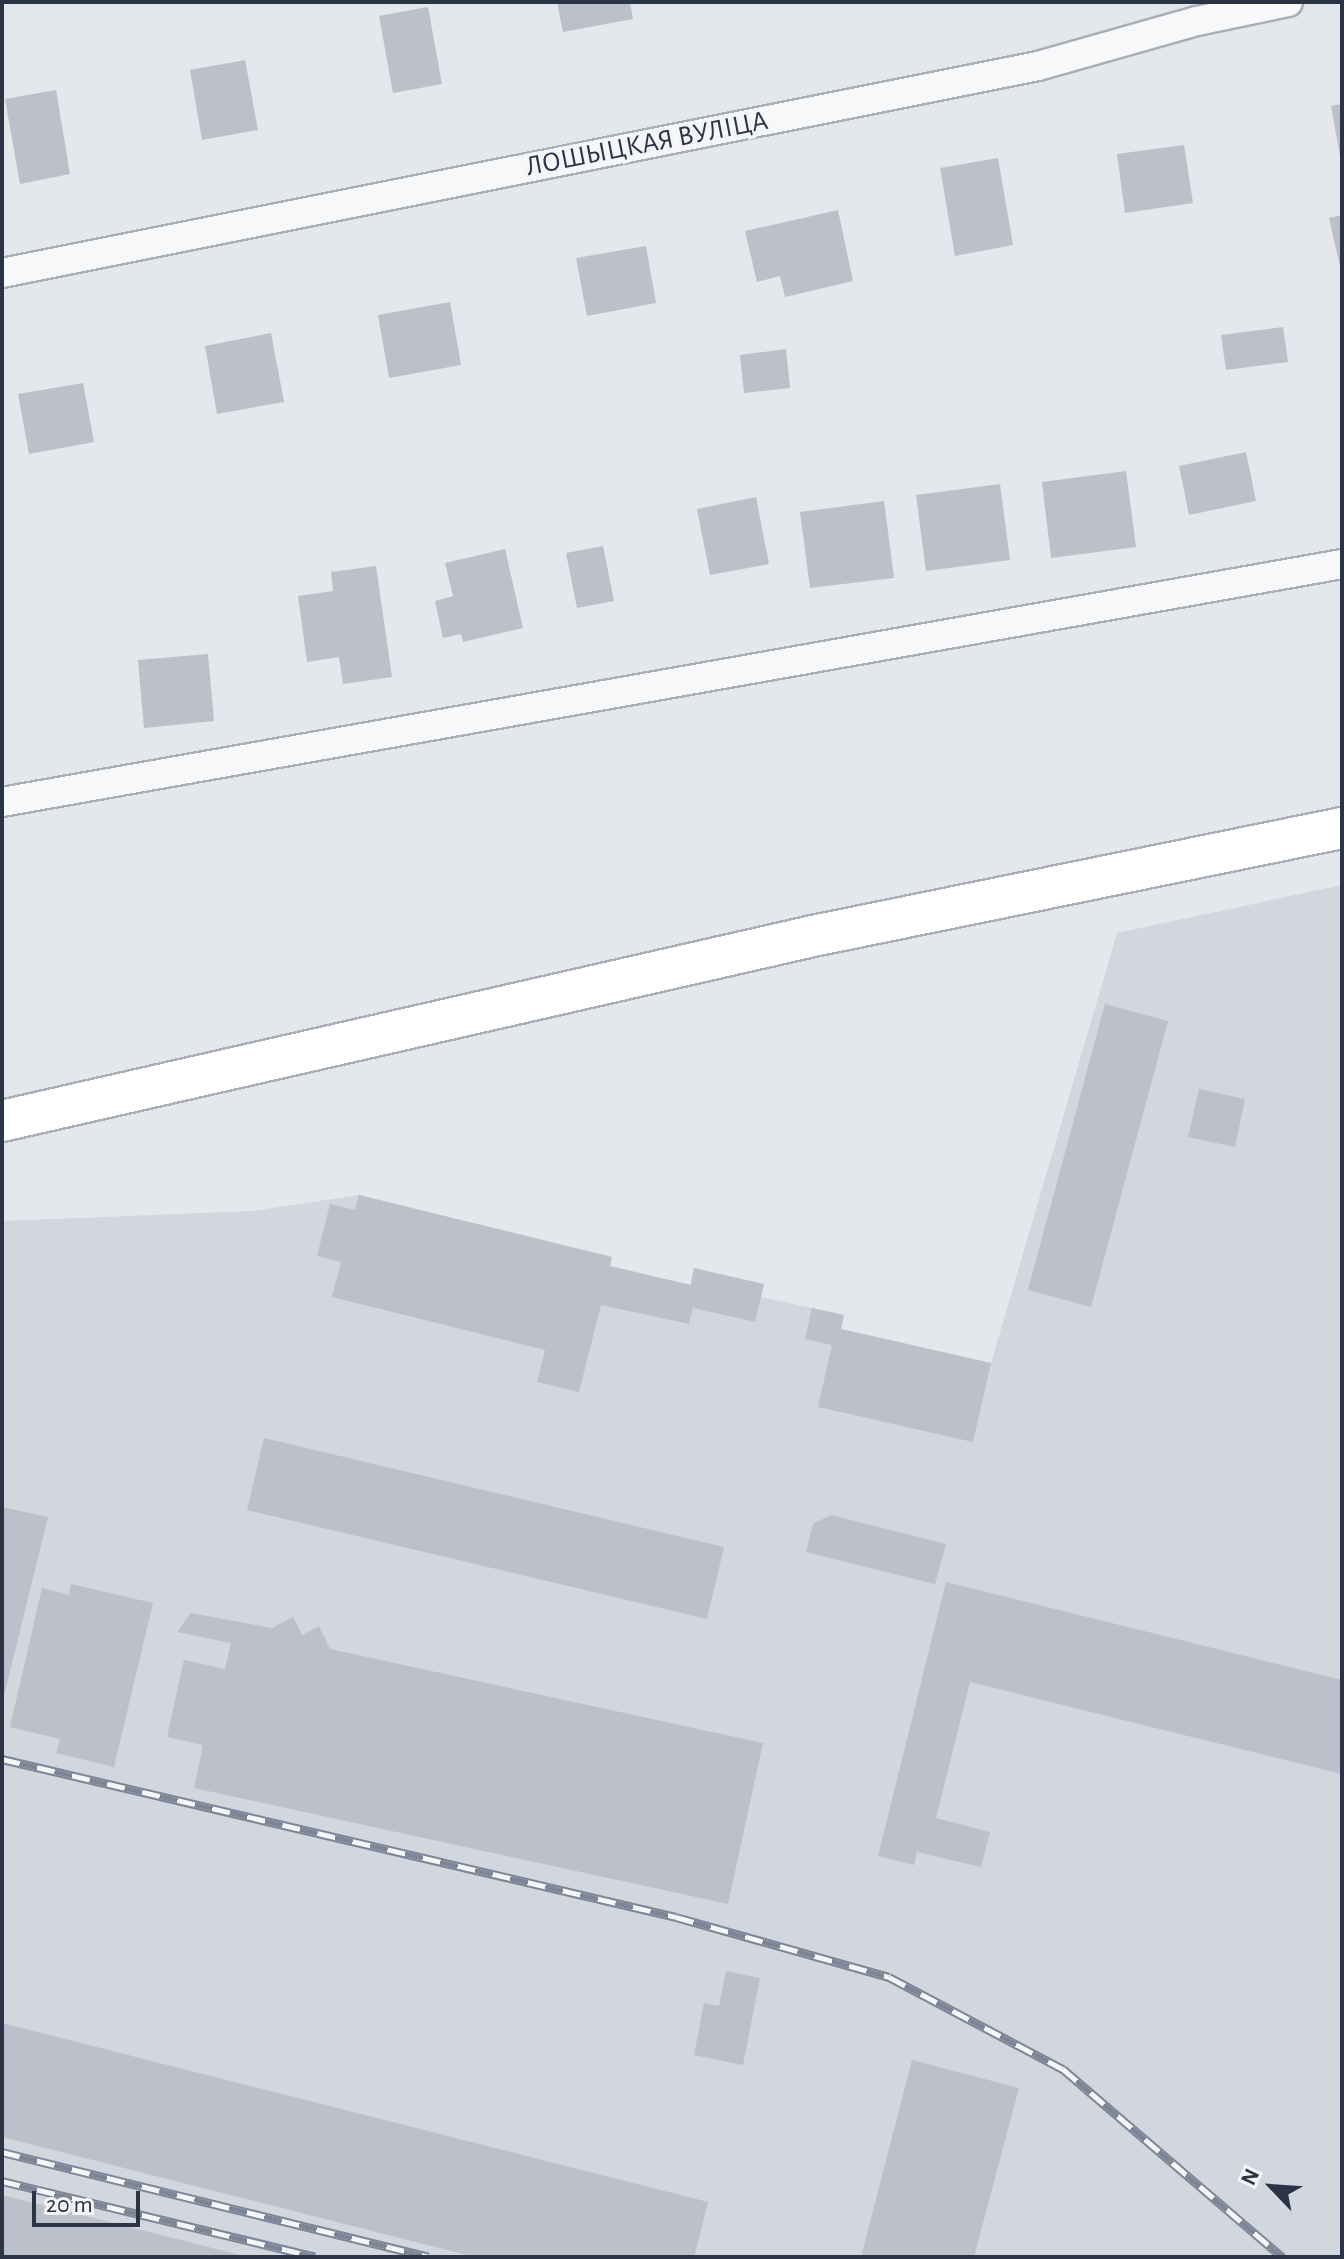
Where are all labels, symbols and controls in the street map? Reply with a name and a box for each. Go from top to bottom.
street label: ЛОШЫЦКАЯ ВУЛІЦА [523,104,771,184]
north arrow [1232,2147,1312,2227]
text: N [1237,2165,1263,2188]
scale bar [36,2175,144,2225]
text: 20 m [46,2193,93,2217]

